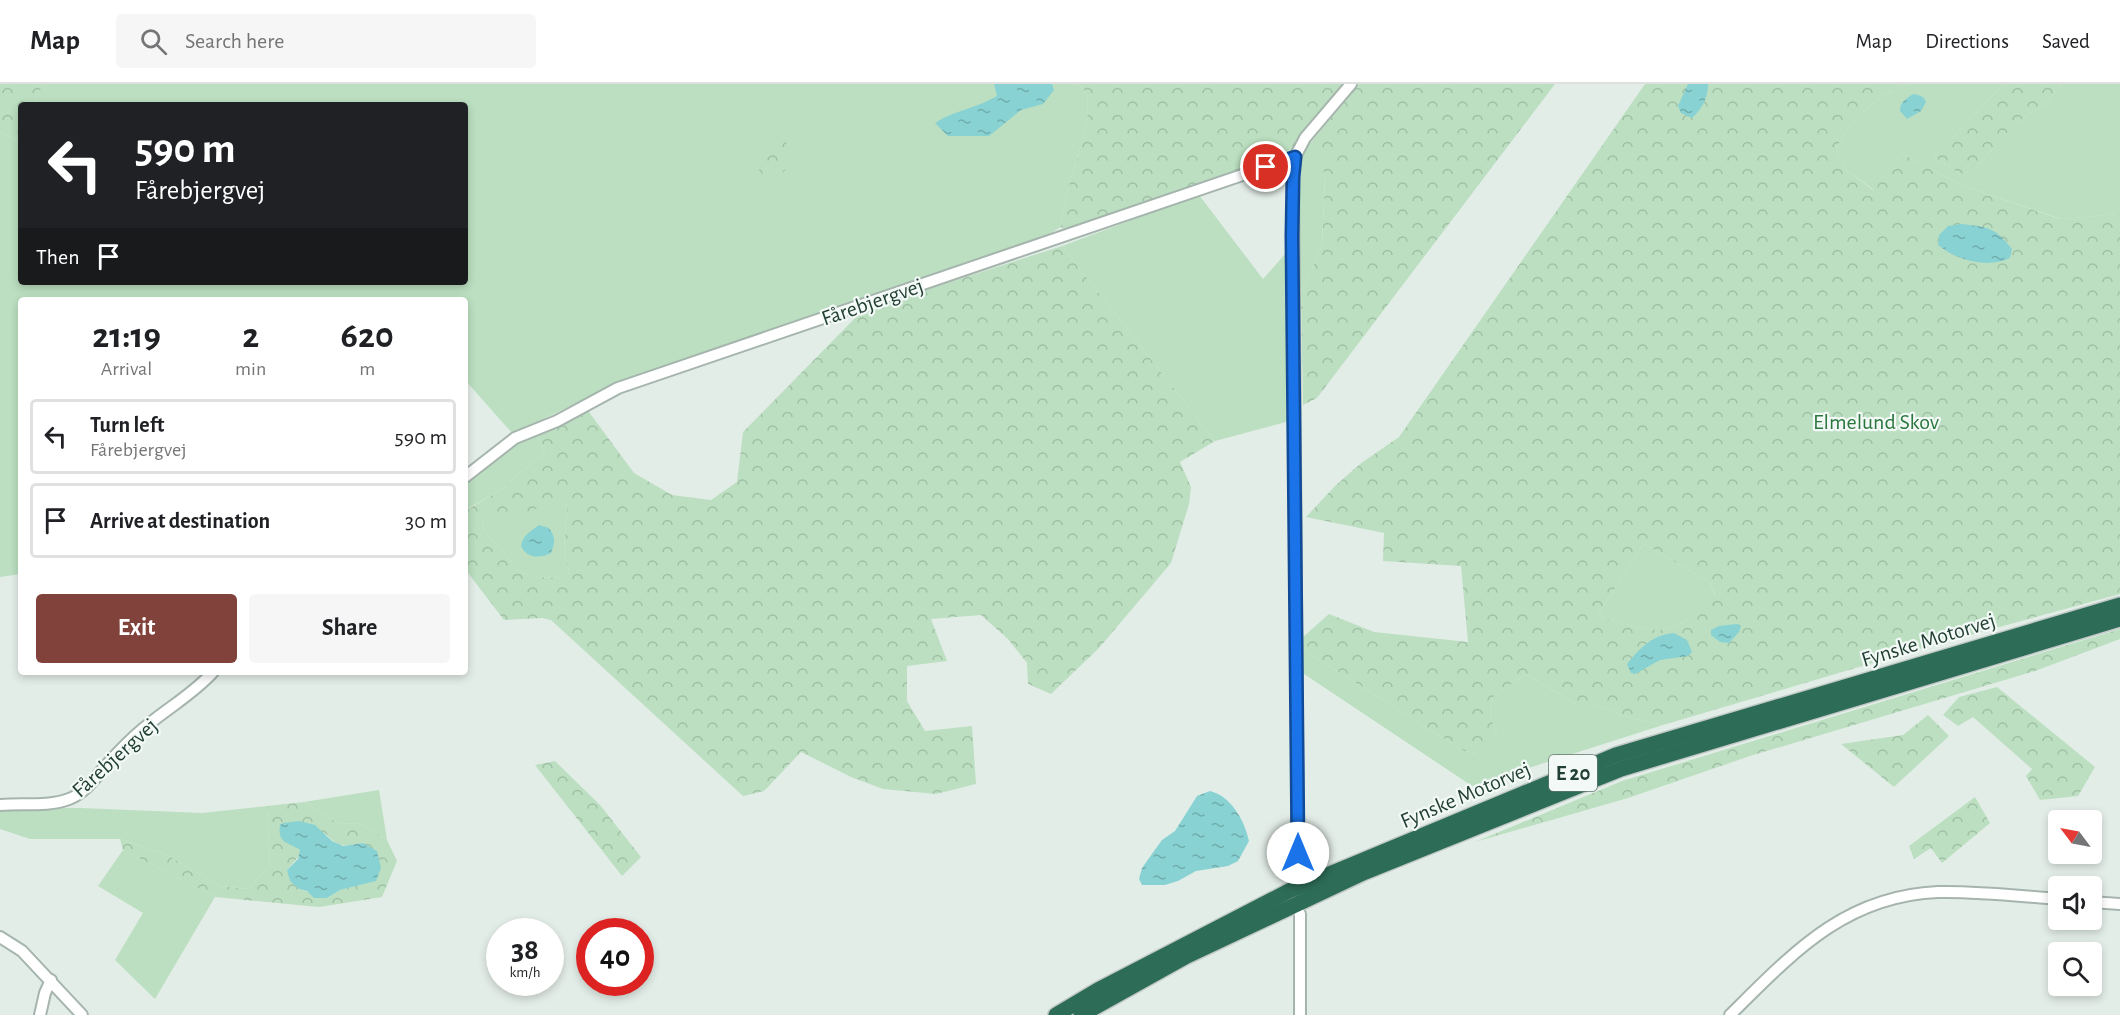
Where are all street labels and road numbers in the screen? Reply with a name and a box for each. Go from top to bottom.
street label: Fårebjergvej [819,274,926,330]
street label: Fynske Motorvej [1859,609,1998,671]
street label: Fårebjergvej [68,714,161,801]
road number: E 20 [1549,755,1597,791]
street label: Fynske Motorvej [1397,758,1534,832]

